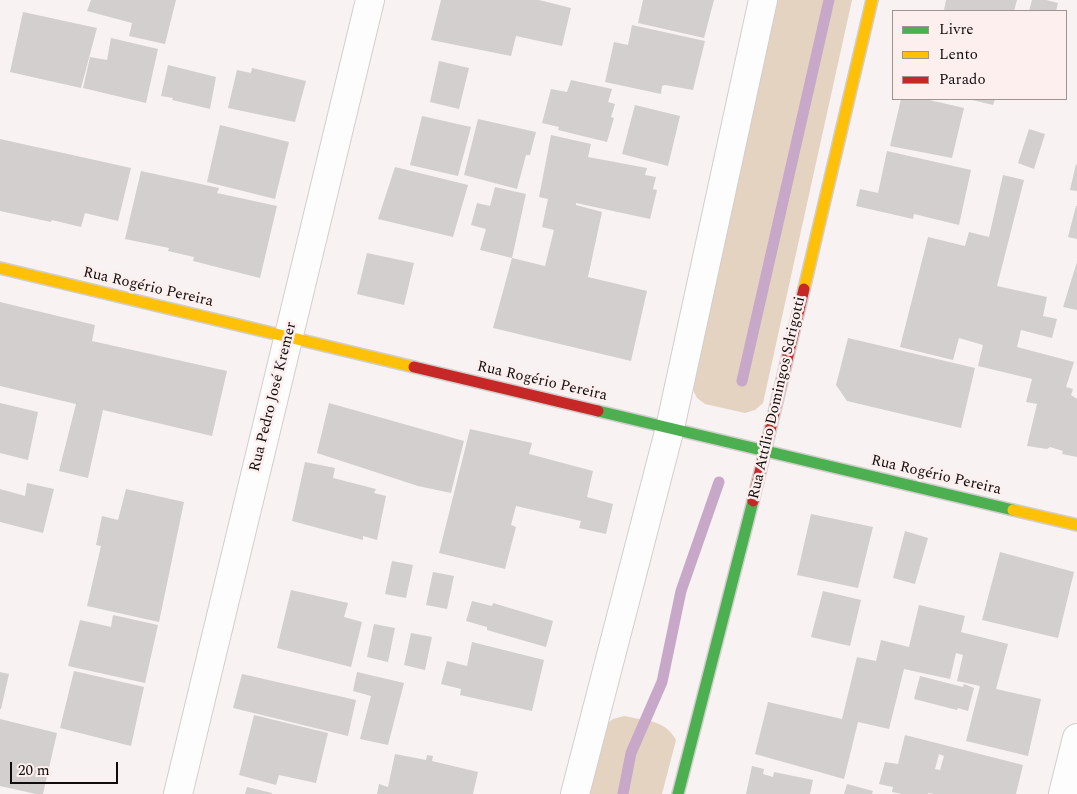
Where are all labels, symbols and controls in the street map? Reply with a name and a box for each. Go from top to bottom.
legend [892,10,1067,100]
text: Livre [939,18,974,41]
text: Lento [939,43,978,66]
text: Parado [939,68,986,91]
street label: Rua Rogério Pereira [81,264,215,312]
street label: Rua Attílio Domingos Sdrigotti [746,295,810,501]
street label: Rua Pedro José Kremer [247,320,301,474]
street label: Rua Rogério Pereira [475,358,609,406]
street label: Rua Rogério Pereira [869,452,1003,500]
scale bar [12,752,120,784]
text: 20 m [18,759,50,782]

